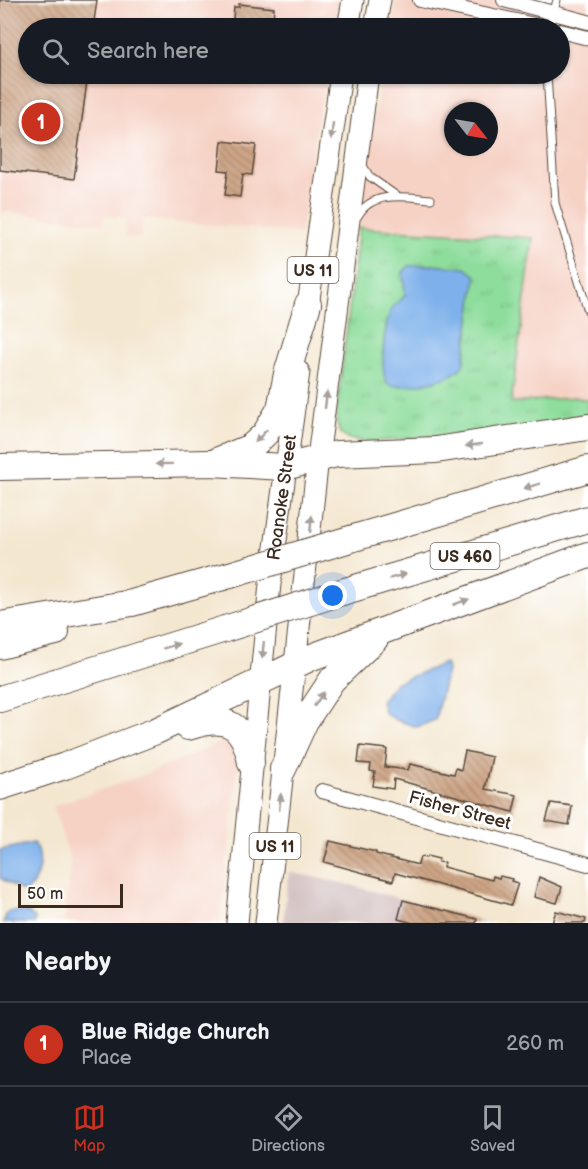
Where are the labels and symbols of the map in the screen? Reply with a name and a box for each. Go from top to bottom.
pin: 1 [22,100,60,144]
north arrow [444,102,498,156]
one-way arrow [328,122,337,141]
road number: US 11 [288,257,338,283]
one-way arrow [321,391,330,410]
one-way arrow [254,429,268,444]
street label: Roanoke Street [263,433,301,562]
one-way arrow [464,440,483,449]
one-way arrow [154,459,173,469]
one-way arrow [523,482,541,491]
one-way arrow [306,514,316,533]
road number: US 460 [430,543,500,569]
one-way arrow [389,571,407,580]
your location [318,581,347,610]
one-way arrow [452,596,470,606]
one-way arrow [258,640,268,659]
one-way arrow [162,641,180,650]
one-way arrow [314,690,325,707]
street label: Fisher Street [406,787,514,834]
one-way arrow [275,793,284,812]
road number: US 11 [250,833,300,859]
scale bar [18,881,123,908]

